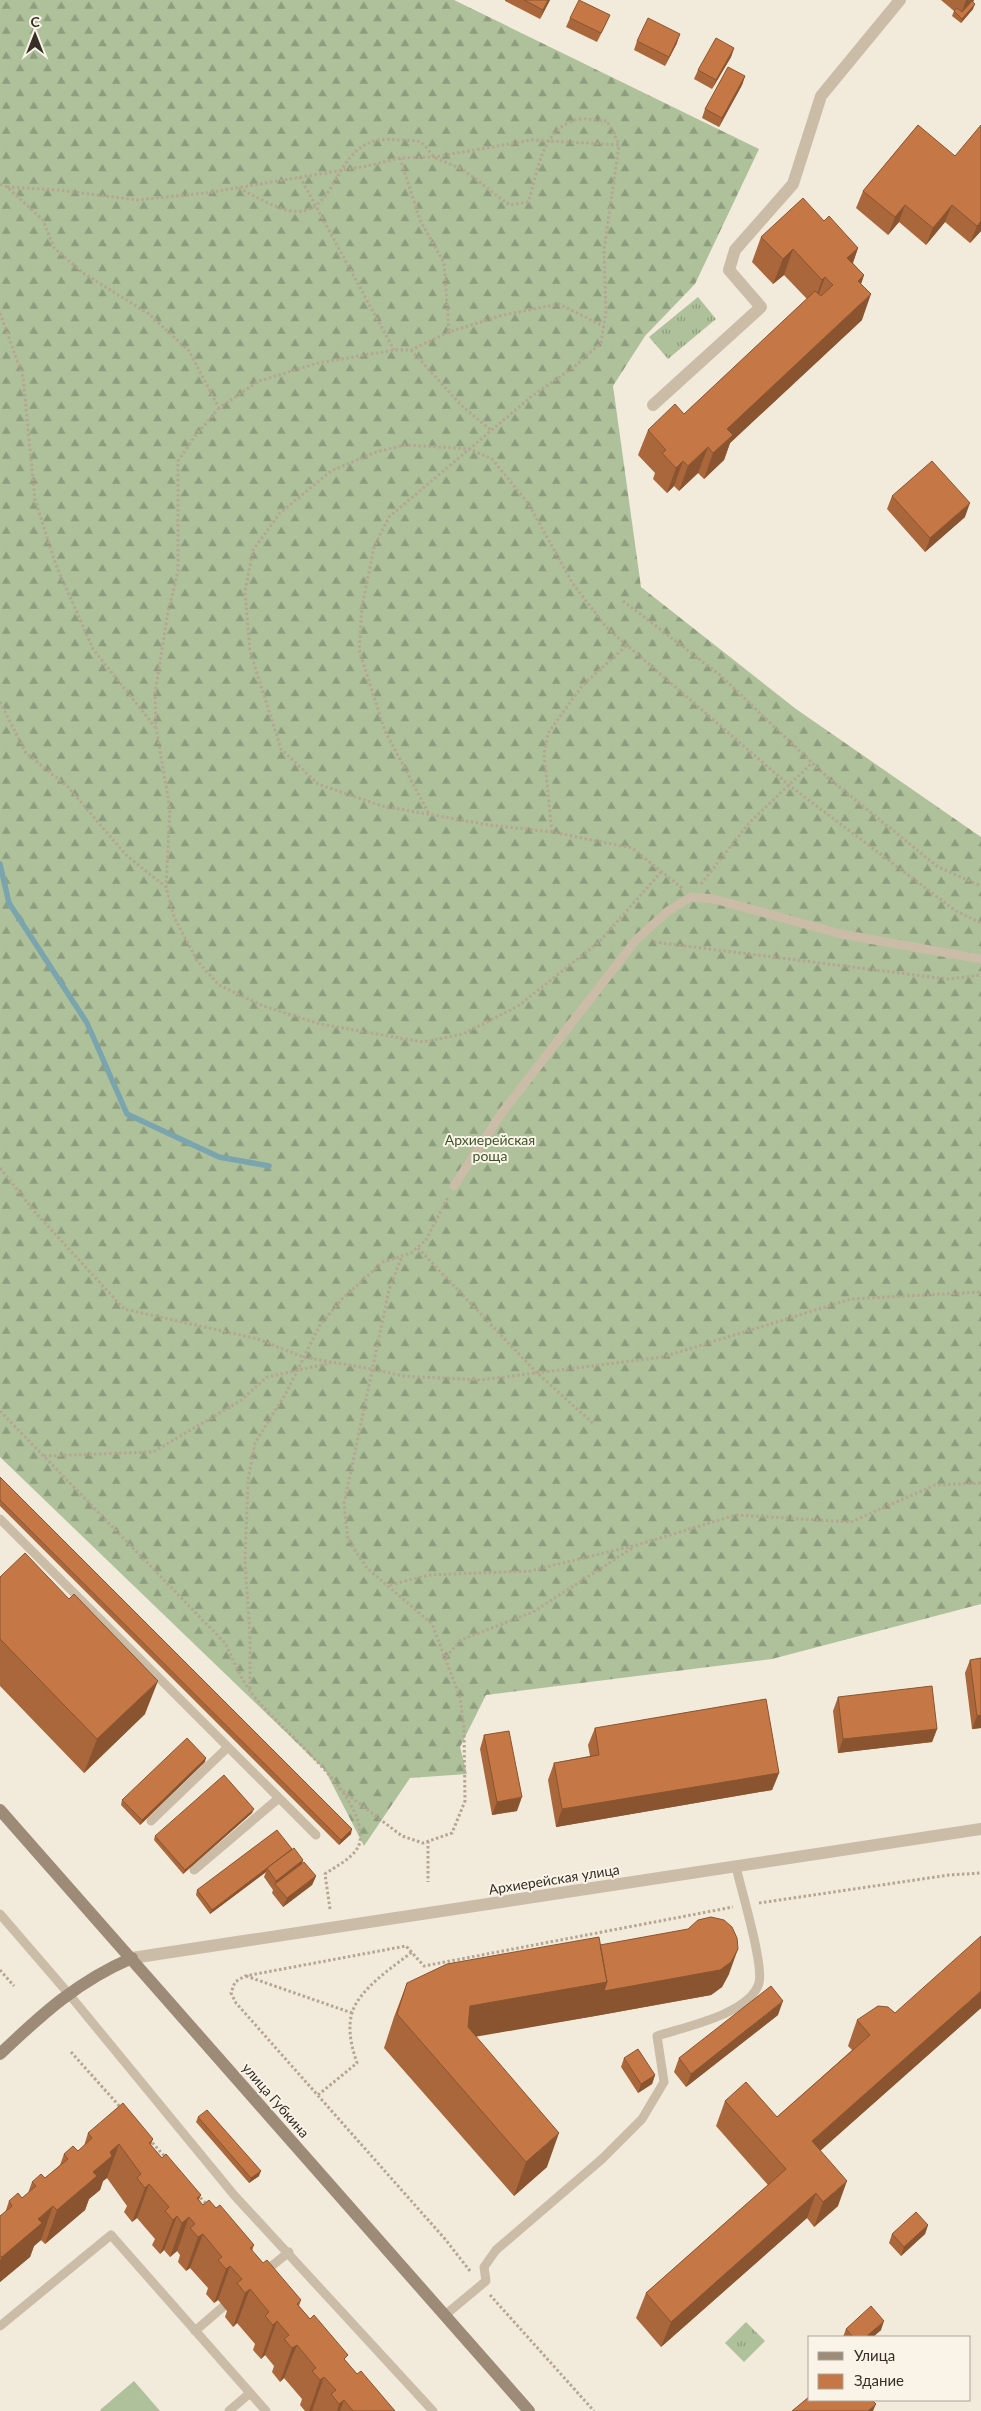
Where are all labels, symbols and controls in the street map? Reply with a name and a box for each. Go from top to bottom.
north arrow [10,10,60,60]
text: С [30,13,40,30]
park label: Архиерейская роща [445,1131,535,1164]
street label: Архиерейская улица [487,1860,621,1898]
street label: улица Губкина [239,2059,313,2141]
legend [808,2336,971,2401]
text: Улица [854,2346,895,2364]
text: Здание [854,2371,904,2389]

